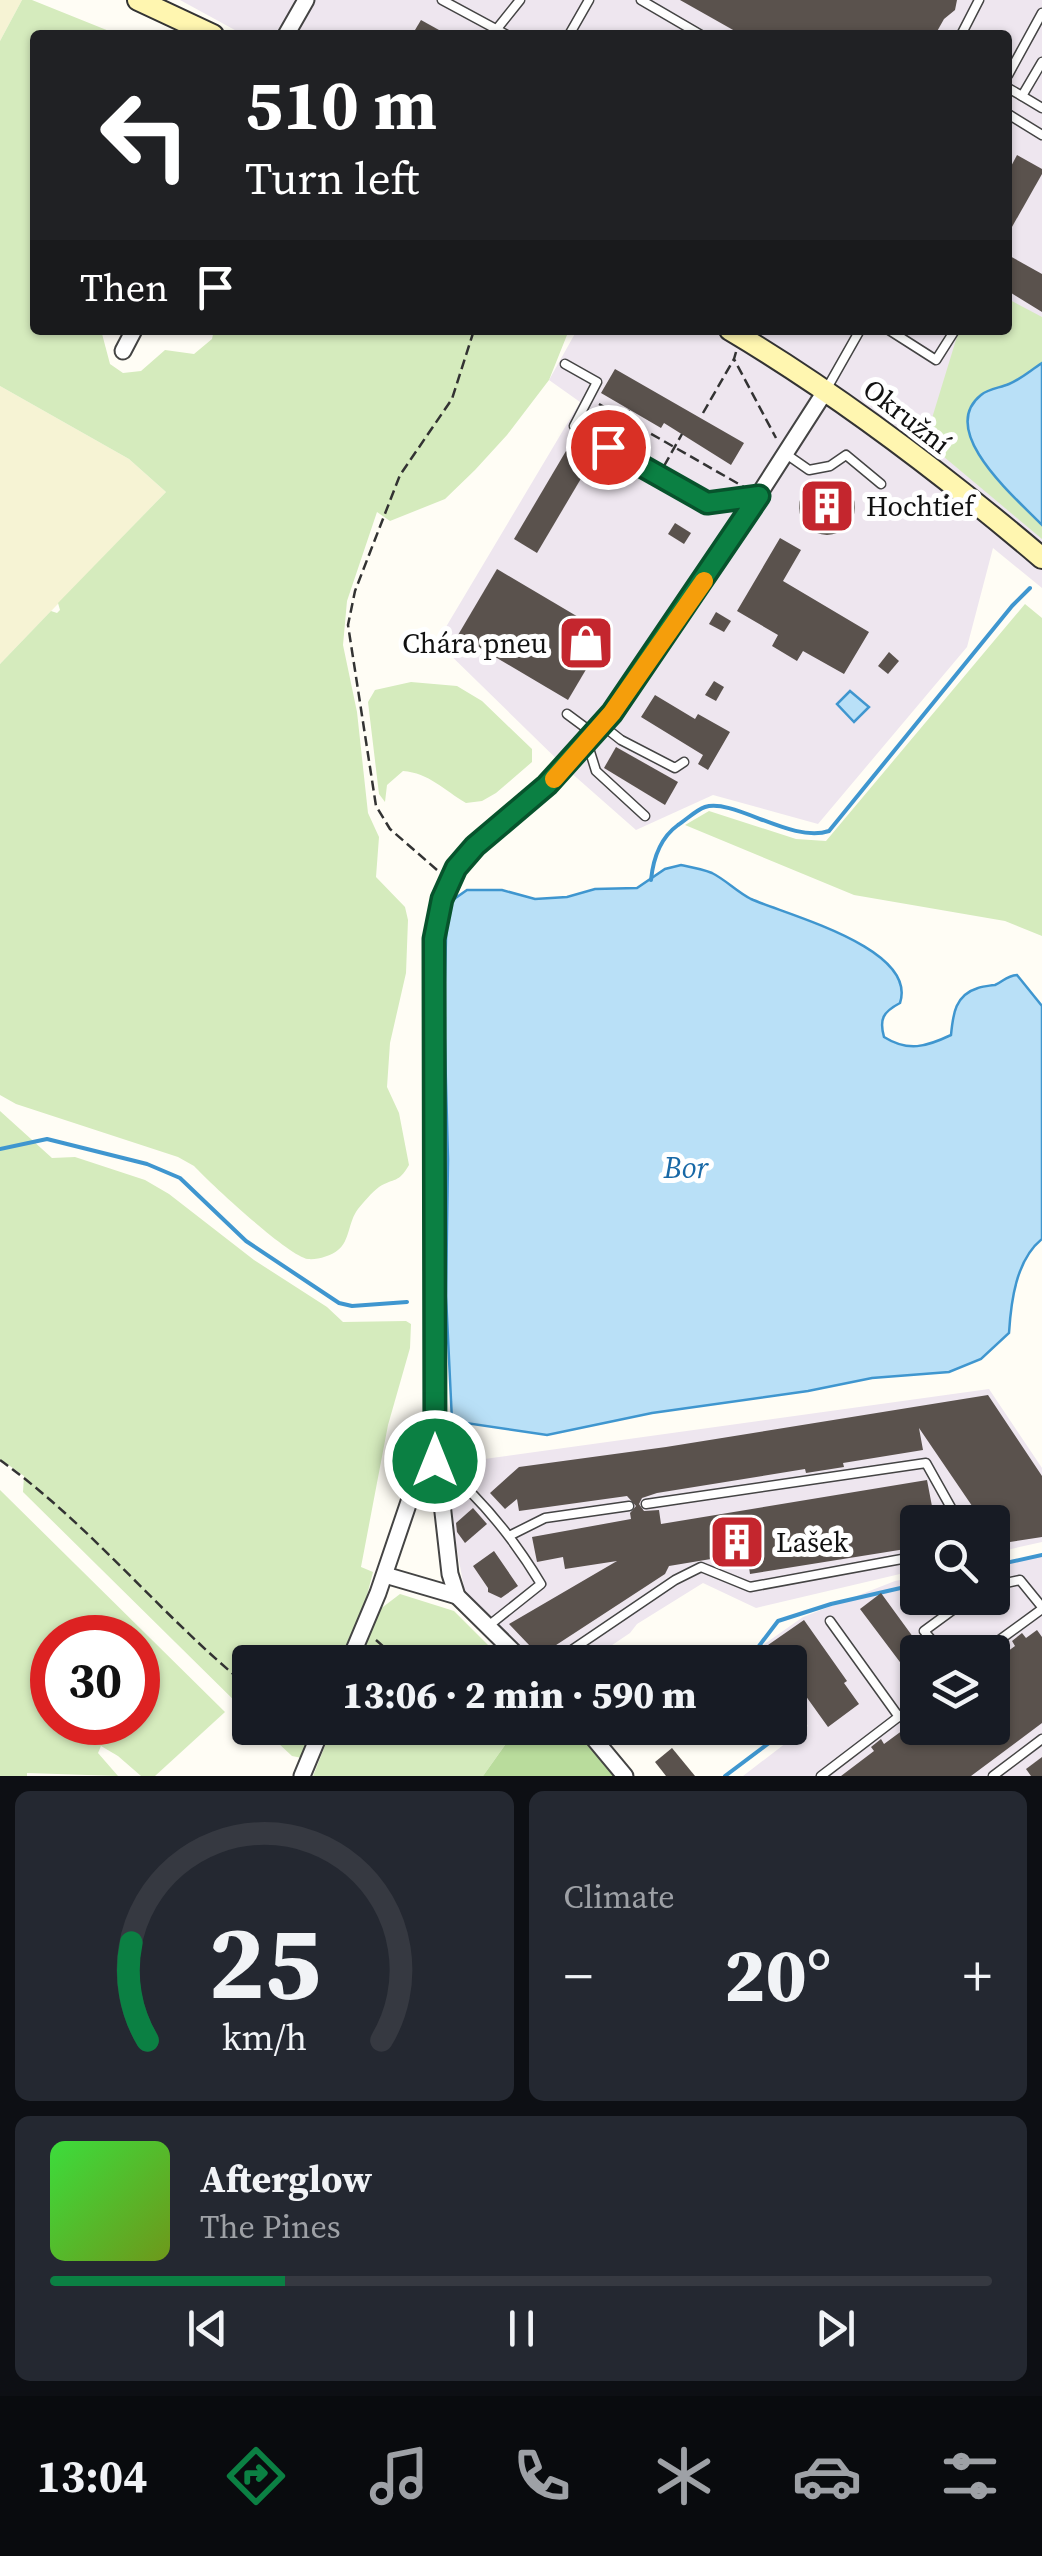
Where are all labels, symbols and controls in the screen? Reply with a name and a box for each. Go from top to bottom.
text: 510 m [245,56,437,152]
icon: left [80,70,210,200]
text: Turn left [245,147,419,209]
icon: arrive [188,260,243,315]
text: Then [80,262,168,314]
street label: Okružní [855,370,959,462]
pin [566,405,651,490]
icon: arrive [581,420,636,475]
building icon: Hochtief [797,476,857,536]
place label: Hochtief [866,487,976,525]
shop icon: Chára pneu [556,613,616,673]
place label: Chára pneu [402,624,547,662]
water label: Bor [663,1147,709,1188]
position arrow [383,1409,487,1513]
map controls [900,1505,1010,1745]
button: search [900,1505,1010,1615]
building icon: Lašek [707,1512,767,1572]
place label: Lašek [776,1523,849,1561]
speed limit sign: 30 [30,1615,160,1745]
button: layers [900,1635,1010,1745]
text: 13:06 · 2 min · 590 m [342,1669,697,1721]
text: Climate [564,1875,675,1919]
text: 25 [208,1890,321,2033]
text: 20° [724,1923,831,2026]
text: − [564,1938,593,2013]
text: + [963,1938,992,2013]
text: km/h [222,2013,307,2062]
text: Afterglow [200,2153,372,2205]
text: The Pines [200,2205,341,2249]
icon: previous [180,2301,235,2356]
icon: pause [494,2301,549,2356]
icon: next [808,2301,863,2356]
icon: directions [221,2441,291,2511]
icon: music [364,2441,434,2511]
icon: phone [507,2441,577,2511]
icon: climate [649,2441,719,2511]
icon: car [792,2441,862,2511]
icon: filters [935,2441,1005,2511]
text: 13:04 [36,2445,148,2507]

